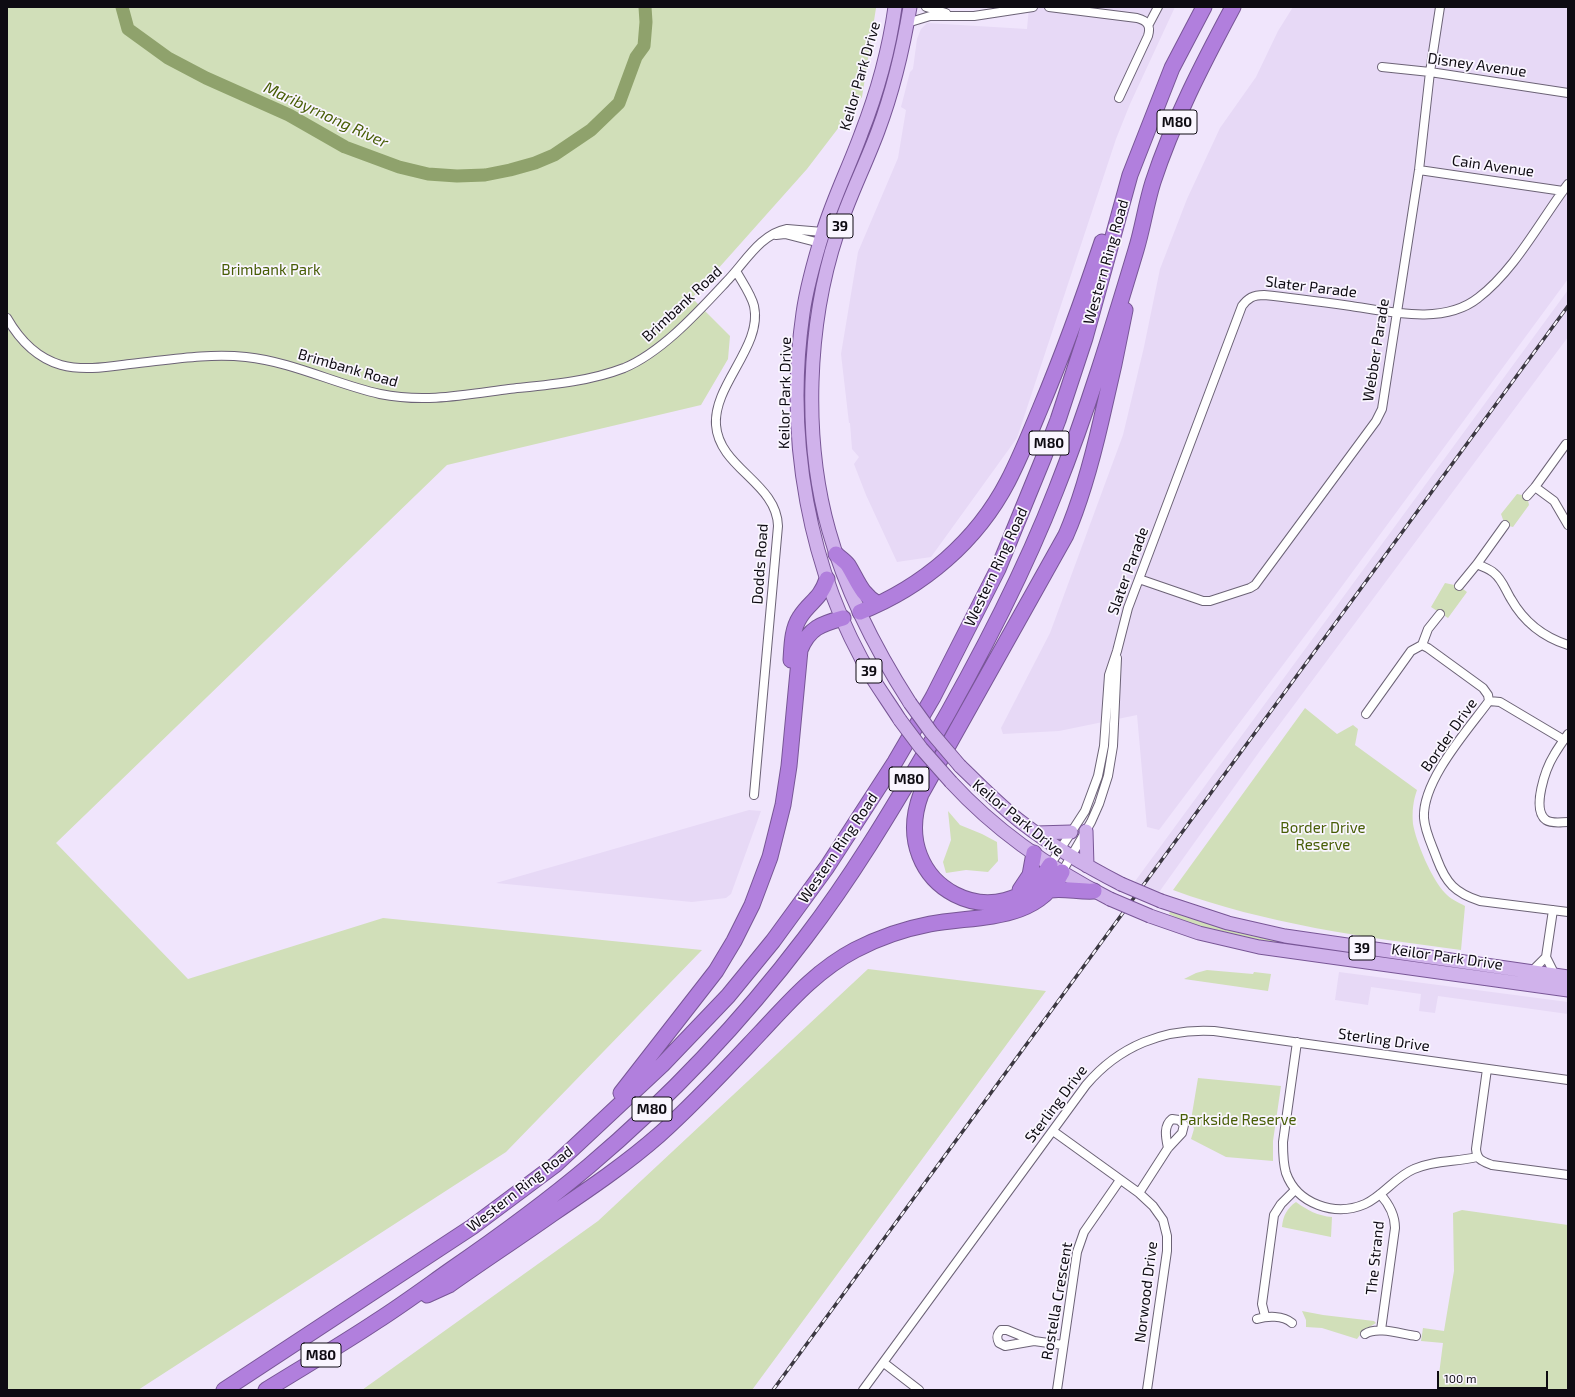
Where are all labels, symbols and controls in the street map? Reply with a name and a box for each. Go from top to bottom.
street label: Keilor Park Drive [836,19,884,133]
street label: Disney Avenue [1426,49,1528,81]
water label: Maribyrnong River [261,78,391,152]
road number: M80 [1157,110,1197,134]
street label: Cain Avenue [1451,151,1535,181]
street label: Western Ring Road [1080,197,1132,327]
road number: 39 [827,214,853,238]
park label: Brimbank Park [221,261,321,279]
street label: Brimbank Road [638,262,726,346]
street label: Slater Parade [1264,272,1358,302]
street label: Webber Parade [1359,297,1393,403]
street label: Keilor Park Drive [775,337,795,449]
street label: Brimbank Road [296,345,400,391]
road number: M80 [1029,431,1069,455]
street label: Western Ring Road [960,505,1032,629]
street label: Dodds Road [748,523,772,605]
street label: Slater Parade [1104,525,1152,617]
road number: 39 [856,659,882,683]
street label: Border Drive [1417,695,1481,775]
road number: M80 [889,767,929,791]
street label: Keilor Park Drive [969,776,1067,860]
street label: Western Ring Road [794,789,882,907]
park label: Border Drive Reserve [1280,819,1366,854]
road number: 39 [1349,936,1375,960]
street label: Keilor Park Drive [1390,940,1504,974]
street label: Sterling Drive [1337,1025,1431,1055]
street label: Sterling Drive [1021,1062,1091,1146]
road number: M80 [632,1097,672,1121]
park label: Parkside Reserve [1180,1111,1296,1129]
street label: Western Ring Road [463,1142,577,1236]
street label: The Strand [1362,1220,1388,1296]
street label: Norwood Drive [1131,1240,1161,1344]
street label: Rostella Crescent [1038,1241,1076,1361]
road number: M80 [301,1343,341,1367]
scale bar [1439,1363,1550,1389]
text: 100 m [1444,1371,1476,1385]

